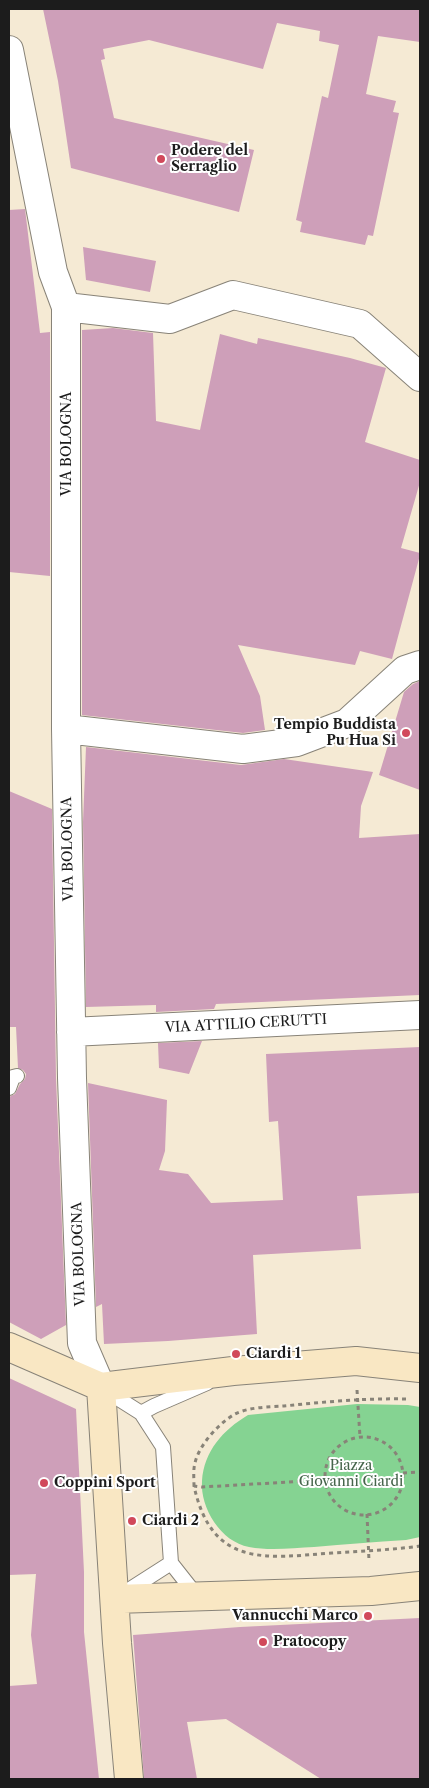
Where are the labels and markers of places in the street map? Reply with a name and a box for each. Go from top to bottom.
place label: Podere del Serraglio [171,143,248,176]
marker: Podere del Serraglio [155,153,167,165]
place label: Tempio Buddista Pu Hua Si [274,717,396,750]
marker: Tempio Buddista Pu Hua Si [400,727,412,739]
place label: Ciardi 1 [246,1346,301,1362]
marker: Ciardi 1 [230,1348,242,1360]
place label: Coppini Sport [54,1475,156,1491]
marker: Coppini Sport [38,1477,50,1489]
place label: Ciardi 2 [142,1513,199,1529]
marker: Ciardi 2 [126,1515,138,1527]
place label: Vannucchi Marco [232,1608,358,1624]
marker: Vannucchi Marco [362,1610,374,1622]
place label: Pratocopy [273,1634,346,1650]
marker: Pratocopy [257,1636,269,1648]

